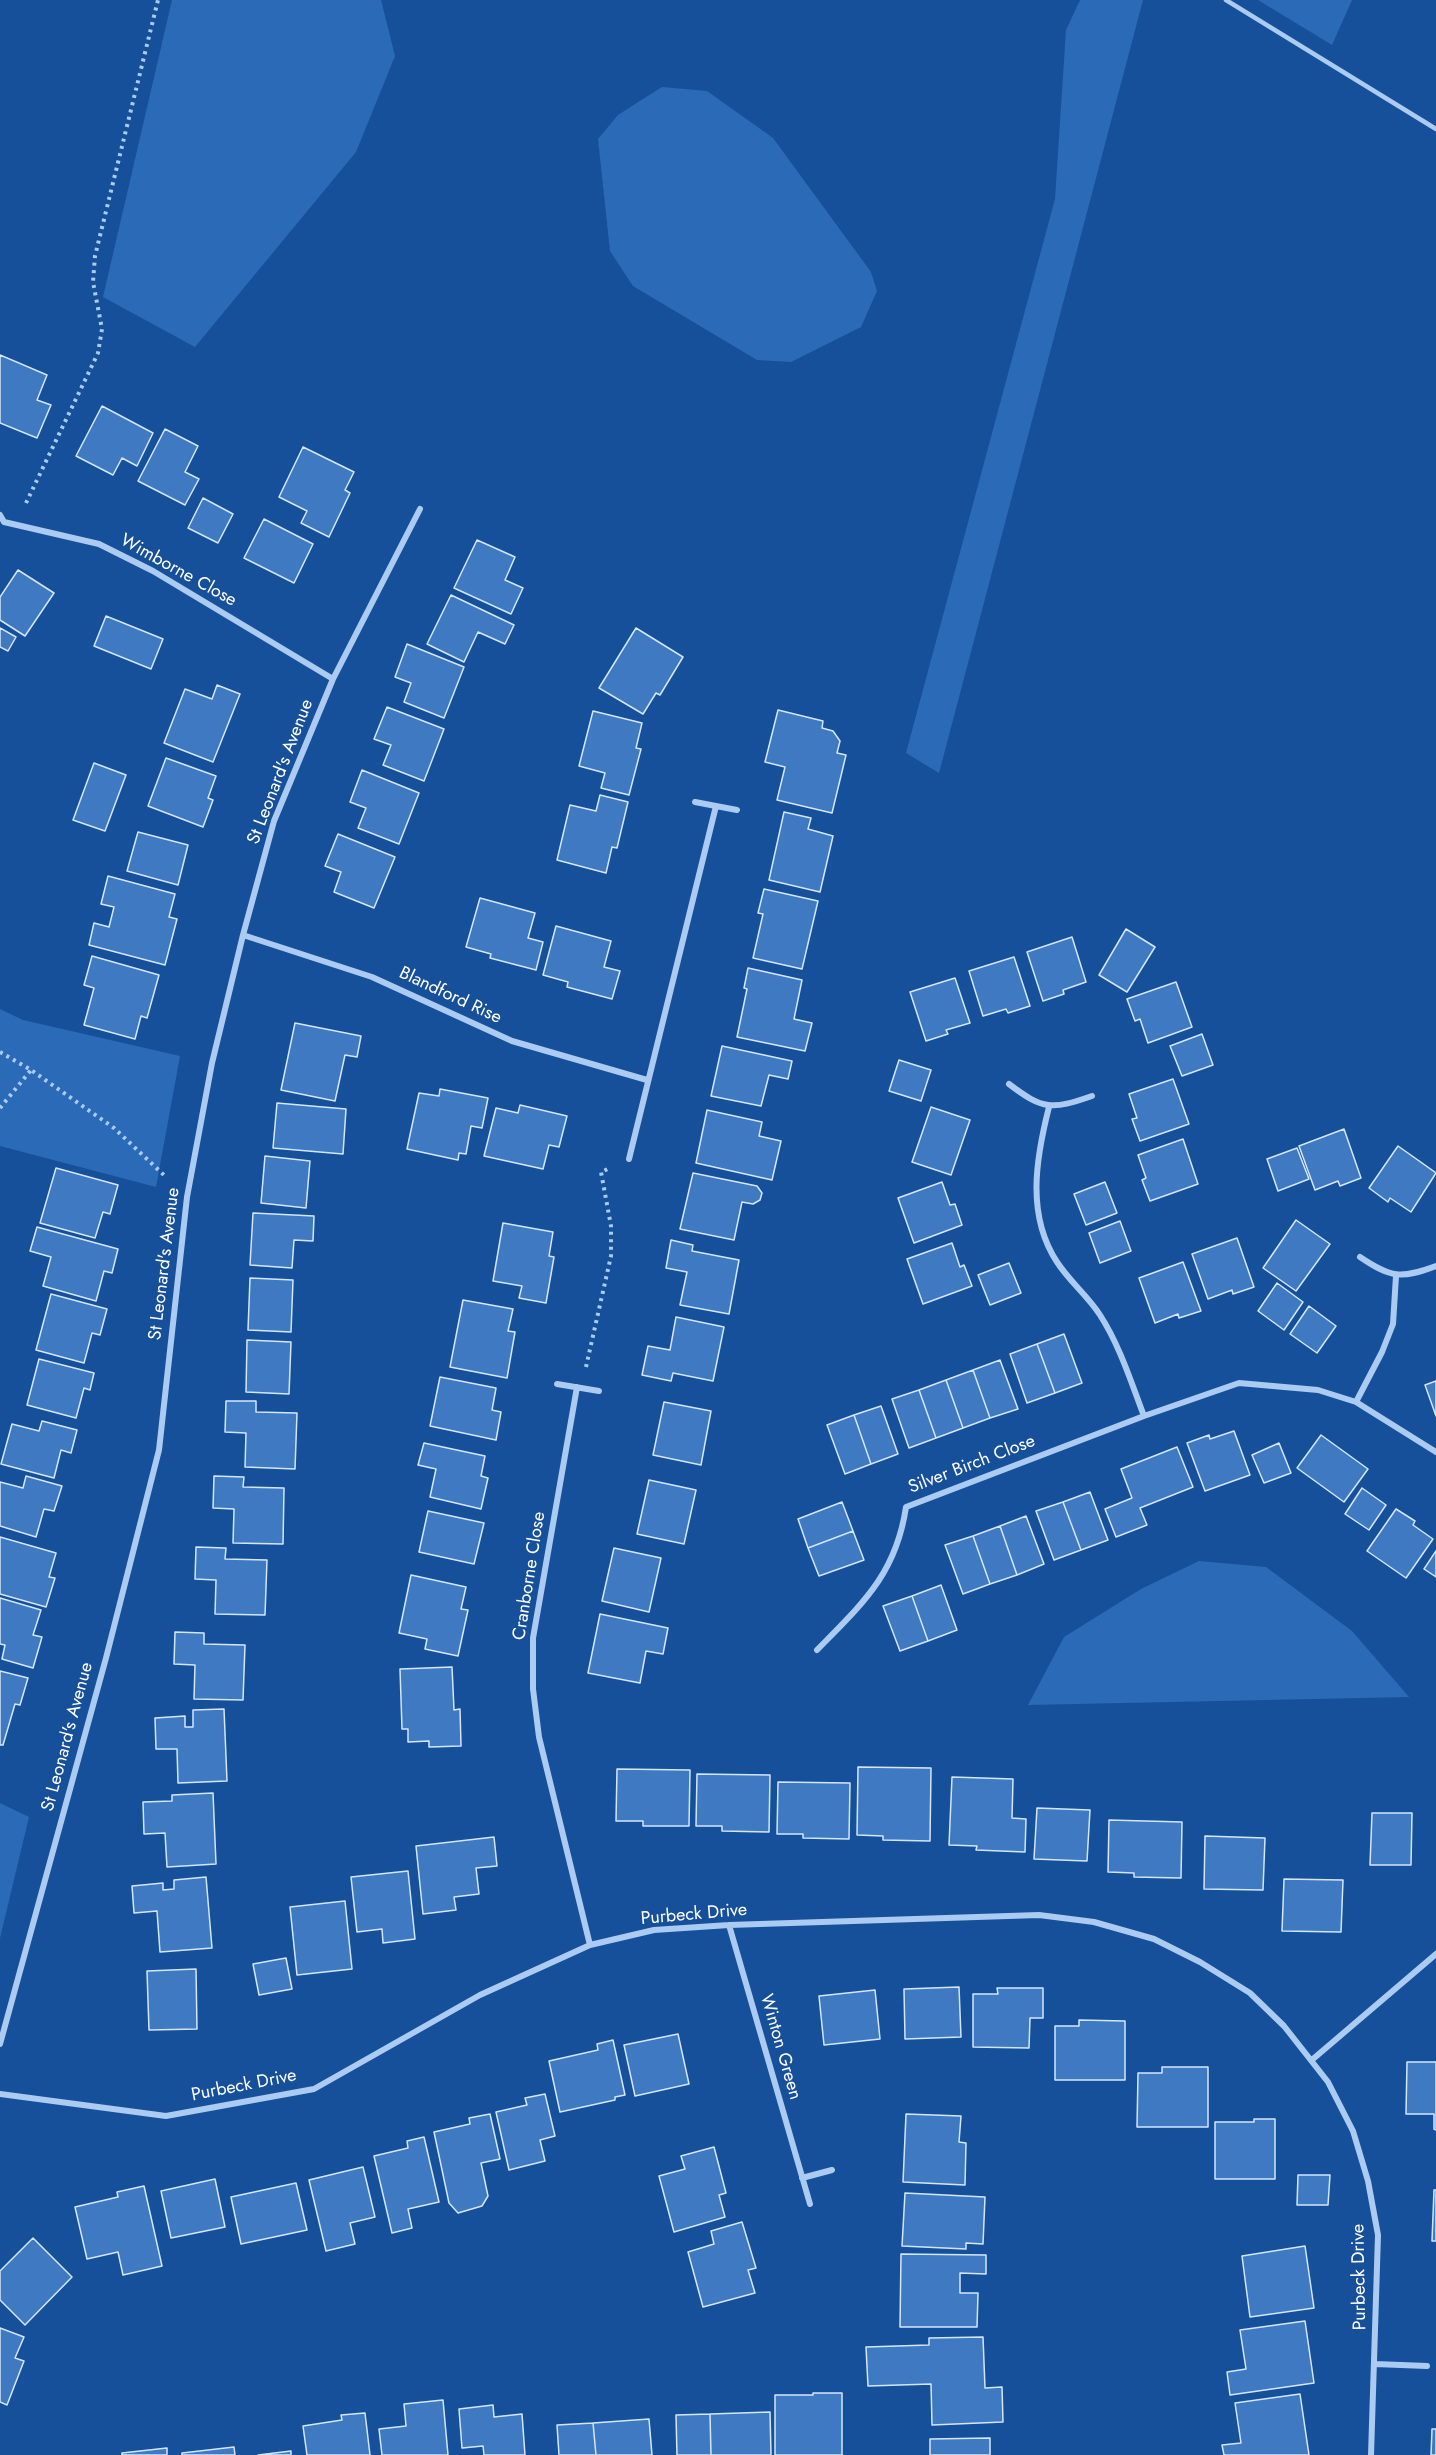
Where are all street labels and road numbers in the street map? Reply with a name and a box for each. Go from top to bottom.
street label: Wimborne Close [116,530,240,612]
street label: St Leonard's Avenue [243,697,319,847]
street label: Blandford Rise [395,963,505,1029]
street label: St Leonard's Avenue [145,1187,185,1341]
street label: Silver Birch Close [906,1431,1038,1499]
street label: Cranborne Close [509,1510,551,1642]
street label: St Leonard's Avenue [38,1660,98,1814]
street label: Purbeck Drive [640,1900,748,1930]
street label: Winton Green [755,1992,805,2102]
street label: Purbeck Drive [190,2065,298,2107]
street label: Purbeck Drive [1348,2224,1372,2330]

